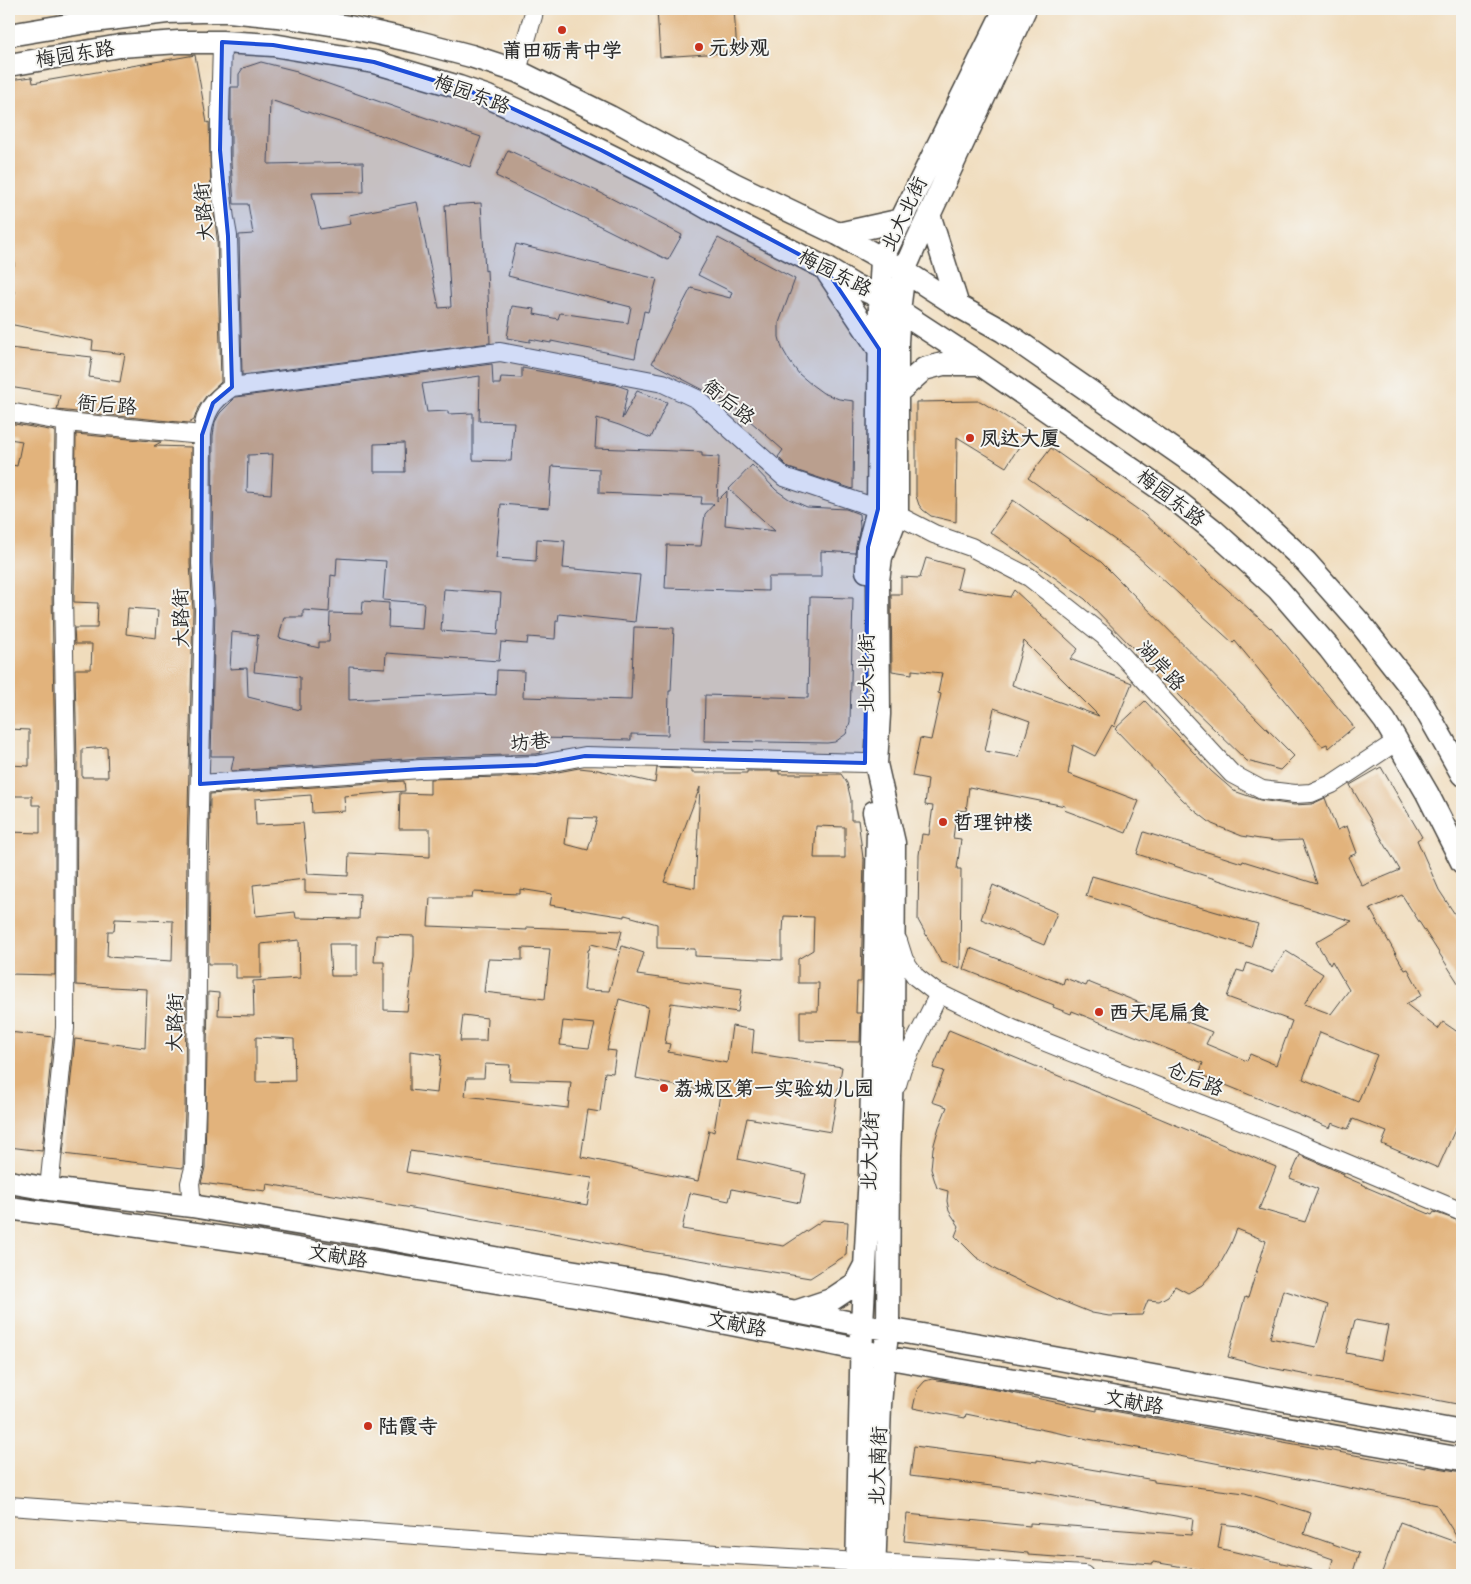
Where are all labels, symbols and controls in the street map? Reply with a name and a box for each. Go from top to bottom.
marker: 莆田砺青中学 [556,24,568,36]
street label: 梅园东路 [34,35,117,73]
place label: 元妙观 [709,35,769,60]
place label: 莆田砺青中学 [502,38,622,63]
marker: 元妙观 [693,41,705,53]
street label: 梅园东路 [430,69,515,120]
street label: 北大北街 [875,173,933,255]
street label: 大路街 [189,181,219,243]
street label: 梅园东路 [794,244,877,303]
street label: 衙后路 [697,373,761,431]
street label: 衙后路 [75,390,139,420]
place label: 凤达大厦 [980,426,1060,451]
marker: 凤达大厦 [964,432,976,444]
street label: 梅园东路 [1132,464,1211,533]
street label: 大路街 [168,588,194,648]
street label: 北大北街 [854,633,879,713]
street label: 湖岸路 [1131,636,1191,697]
street label: 坊巷 [509,727,552,757]
place label: 哲理钟楼 [953,810,1033,835]
marker: 哲理钟楼 [937,816,949,828]
street label: 大路街 [162,993,188,1053]
place label: 西天尾扁食 [1109,1000,1209,1025]
marker: 西天尾扁食 [1093,1006,1105,1018]
street label: 仓后路 [1163,1056,1228,1102]
place label: 荔城区第一实验幼儿园 [674,1076,874,1101]
marker: 荔城区第一实验幼儿园 [658,1082,670,1094]
street label: 北大北街 [856,1111,884,1191]
street label: 文献路 [306,1239,371,1273]
street label: 文献路 [705,1306,770,1342]
street label: 文献路 [1102,1384,1167,1420]
place label: 陆霞寺 [378,1414,438,1439]
marker: 陆霞寺 [362,1420,374,1432]
street label: 北大南街 [864,1426,892,1506]

